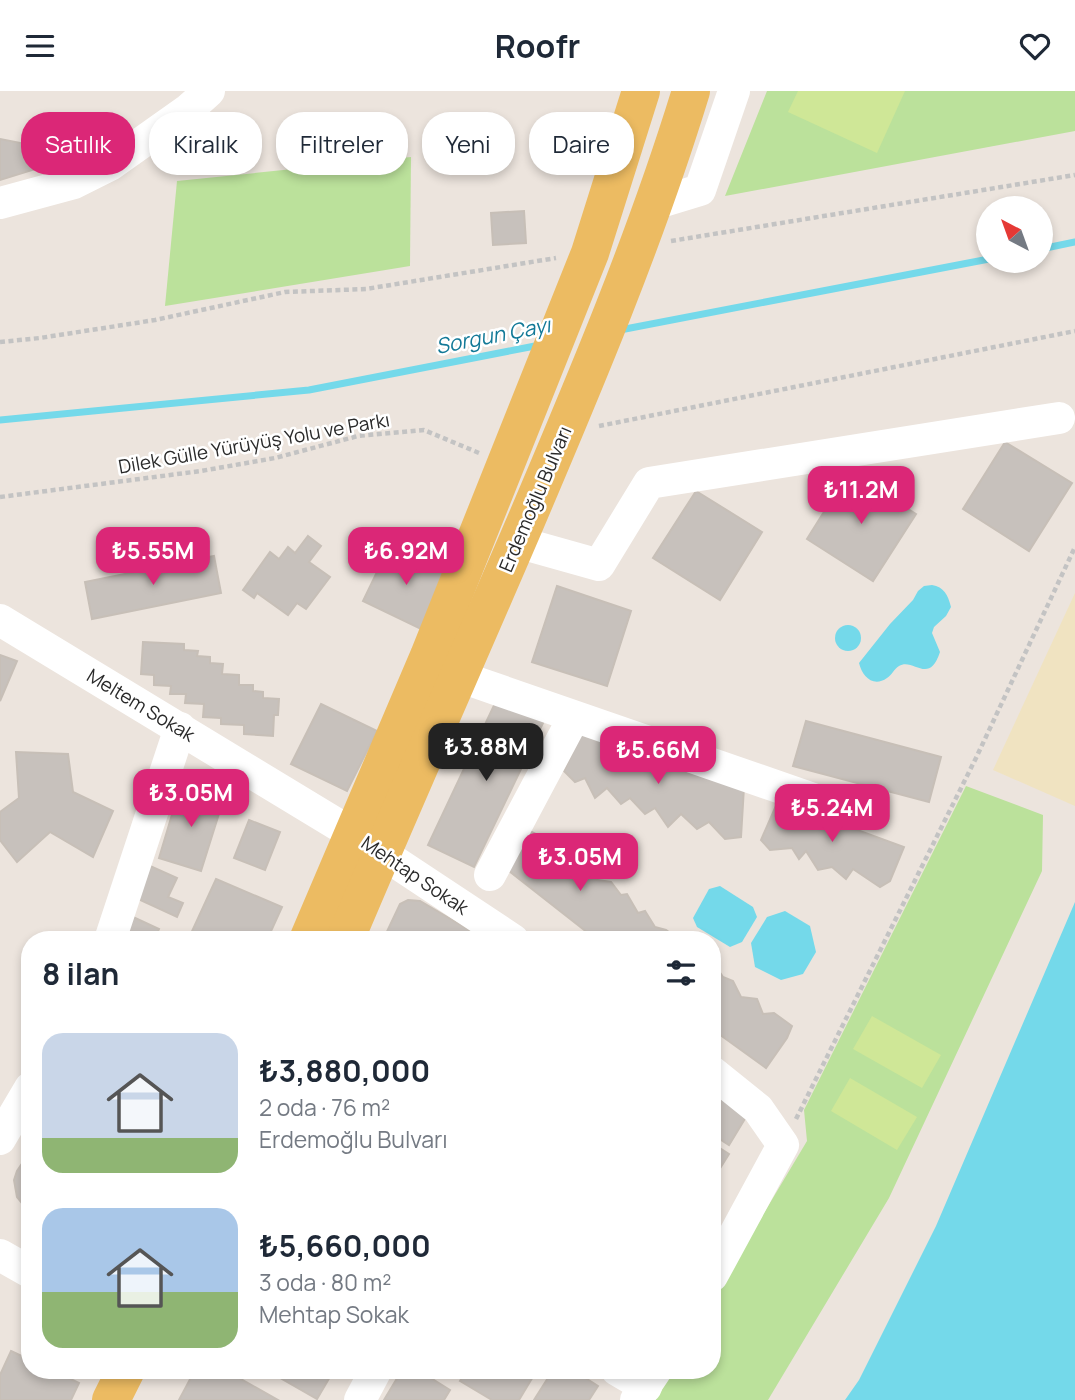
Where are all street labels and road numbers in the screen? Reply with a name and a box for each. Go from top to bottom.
street label: Dilek Gülle Yürüyüş Yolu ve Parkı [116,406,392,480]
street label: Erdemoğlu Bulvarı [493,422,577,576]
street label: Meltem Sokak [82,662,200,748]
street label: Mehtap Sokak [356,830,474,921]

